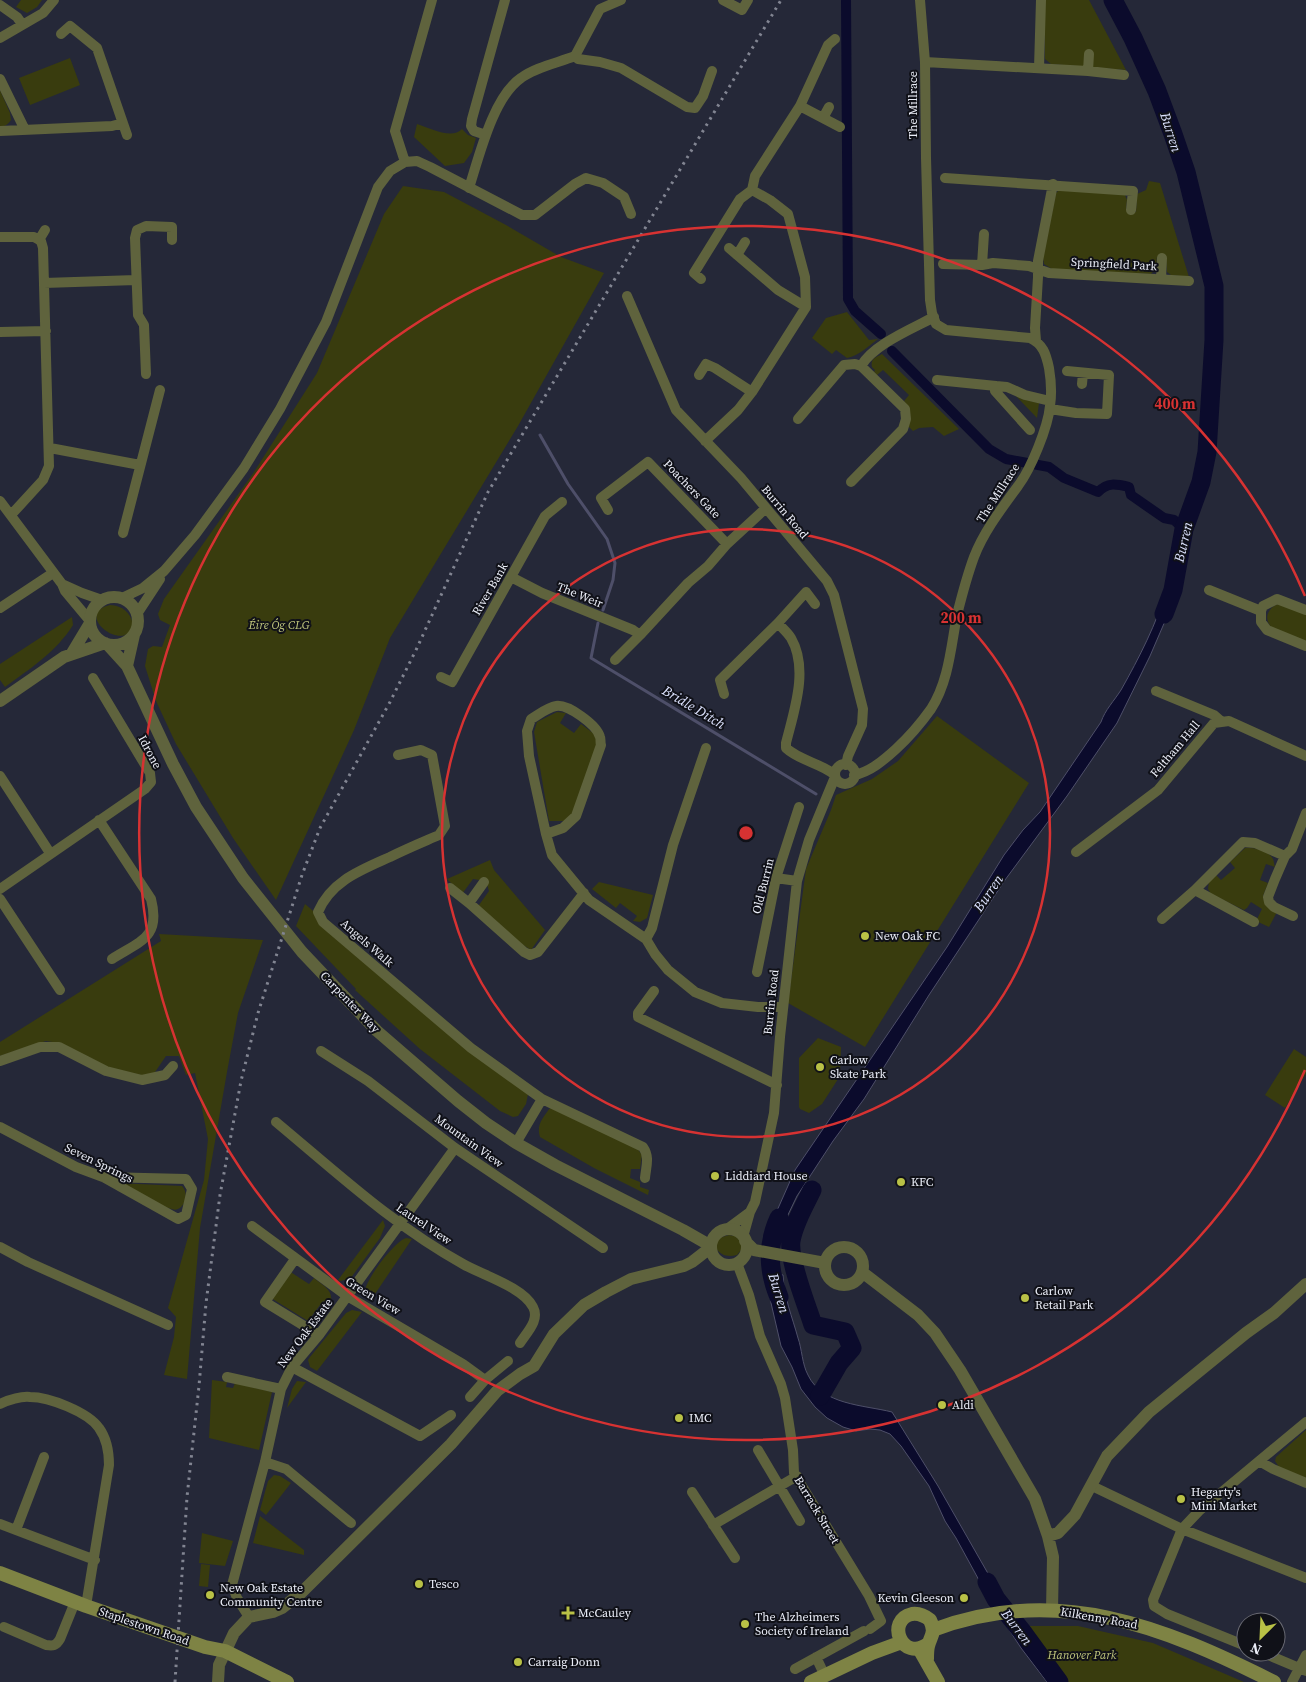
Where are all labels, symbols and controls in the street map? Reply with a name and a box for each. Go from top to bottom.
street label: The Millrace [905,71,921,139]
water label: Burren [1155,109,1187,155]
street label: Springfield Park [1071,254,1158,274]
text: 400 m [1154,393,1196,414]
street label: Poachers Gate [660,456,724,522]
street label: The Millrace [973,460,1023,526]
street label: Burrin Road [758,482,812,542]
water label: Burren [1168,520,1197,565]
street label: River Bank [468,559,512,618]
street label: The Weir [555,579,605,611]
text: 200 m [940,607,982,628]
park label: Éire Óg CLG [247,617,310,633]
water label: Bridle Ditch [658,680,730,734]
street label: Feltham Hall [1147,717,1204,781]
street label: Idrone [134,732,166,772]
centre of rings [737,824,755,842]
street label: Old Burrin [748,856,778,916]
water label: Burren [968,870,1008,916]
street label: Angels Walk [337,915,397,971]
place label: New Oak FC [875,928,940,944]
marker: New Oak FC [859,930,871,942]
street label: Carpenter Way [317,968,384,1037]
street label: Burrin Road [760,969,782,1035]
place label: Carlow Skate Park [830,1052,887,1082]
marker: Carlow Skate Park [814,1061,826,1073]
street label: Mountain View [432,1111,507,1172]
street label: Seven Springs [62,1139,136,1187]
place label: Liddiard House [725,1168,808,1184]
marker: Liddiard House [709,1170,721,1182]
place label: KFC [911,1174,934,1190]
marker: KFC [895,1176,907,1188]
street label: Laurel View [393,1200,456,1249]
water label: Burren [763,1270,795,1316]
street label: Green View [342,1273,404,1319]
place label: Carlow Retail Park [1035,1283,1094,1313]
marker: Carlow Retail Park [1019,1292,1031,1304]
street label: New Oak Estate [274,1295,336,1371]
place label: Aldi [952,1397,974,1413]
marker: Aldi [936,1399,948,1411]
place label: IMC [689,1410,712,1426]
marker: IMC [673,1412,685,1424]
street label: Barrack Street [791,1473,843,1547]
place label: Hegarty's Mini Market [1191,1484,1257,1514]
marker: Hegarty's Mini Market [1175,1493,1187,1505]
place label: Tesco [429,1576,460,1592]
marker: Tesco [413,1578,425,1590]
place label: New Oak Estate Community Centre [220,1580,322,1610]
marker: New Oak Estate Community Centre [204,1589,216,1601]
place label: Kevin Gleeson [877,1590,954,1606]
marker: Kevin Gleeson [958,1592,970,1604]
street label: Staplestown Road [97,1603,191,1649]
street label: Kilkenny Road [1059,1603,1139,1633]
water label: Burren [996,1604,1037,1649]
place label: McCauley [578,1605,632,1621]
marker: McCauley [562,1607,574,1619]
place label: The Alzheimers Society of Ireland [755,1609,849,1639]
north arrow [1236,1612,1286,1662]
marker: The Alzheimers Society of Ireland [739,1618,751,1630]
text: N [1247,1638,1264,1660]
park label: Hanover Park [1046,1647,1117,1663]
place label: Carraig Donn [528,1654,600,1670]
marker: Carraig Donn [512,1656,524,1668]

